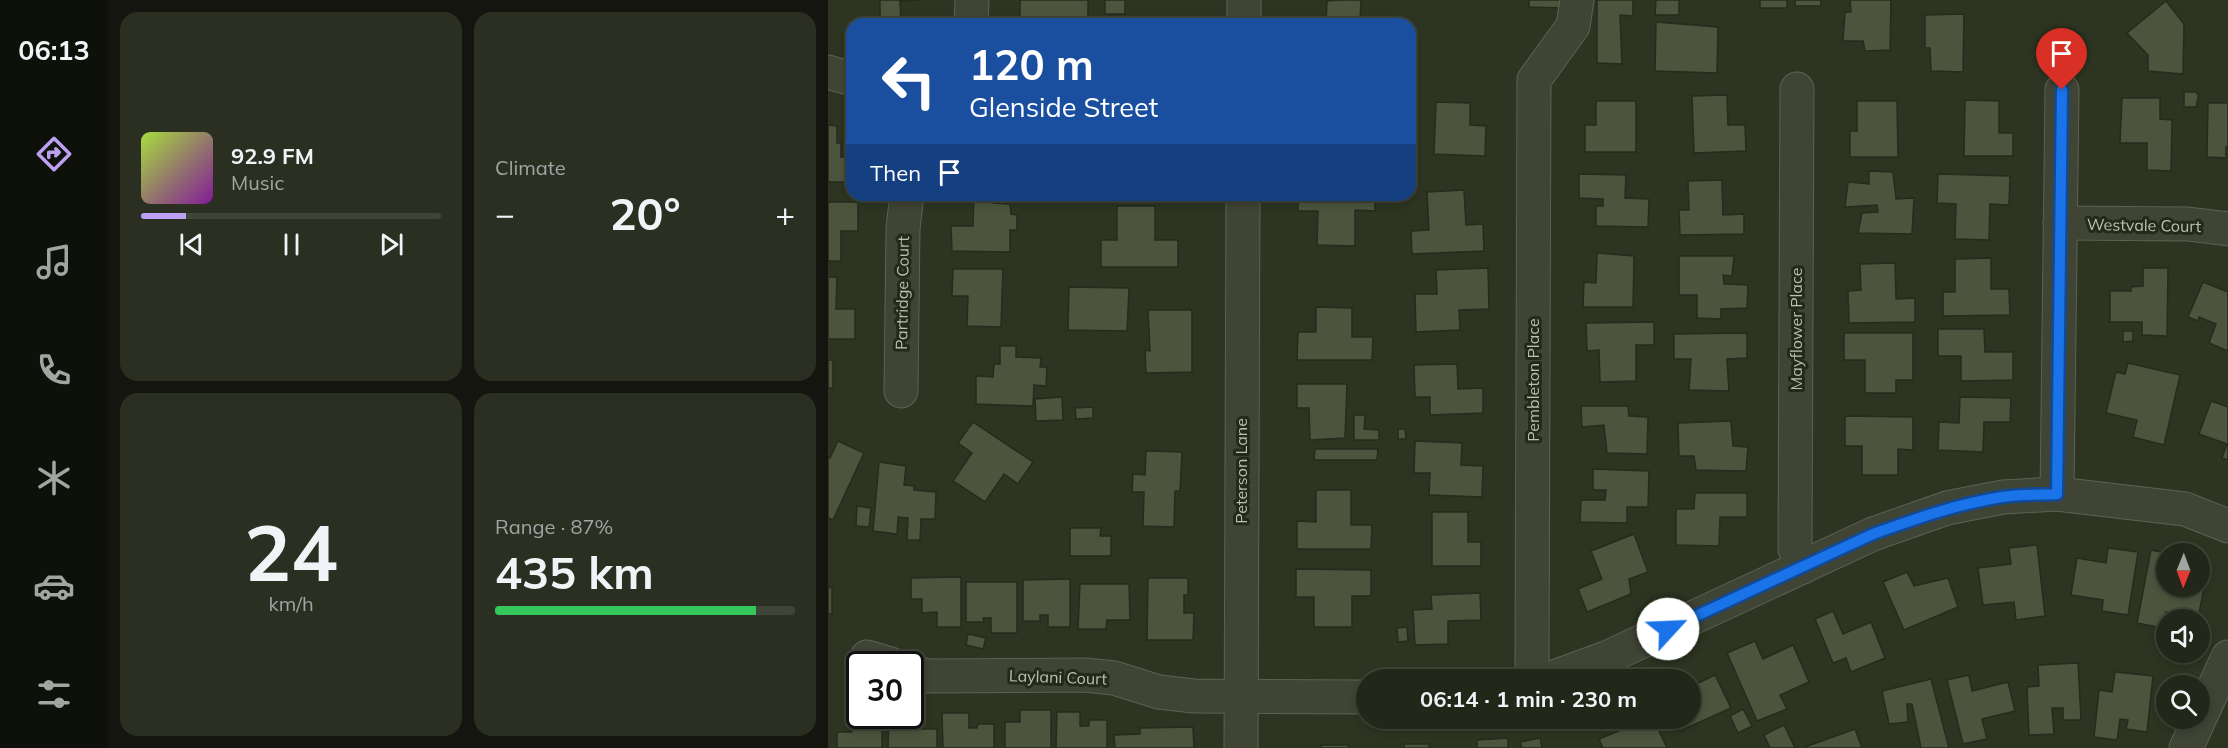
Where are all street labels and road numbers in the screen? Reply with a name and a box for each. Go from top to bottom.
street label: Westvale Court [2087,214,2202,236]
street label: Partridge Court [891,236,913,350]
street label: Mayflower Place [1786,268,1806,390]
street label: Pembleton Place [1523,318,1543,442]
street label: Peterson Lane [1231,418,1251,524]
street label: Laylani Court [1009,665,1108,689]

